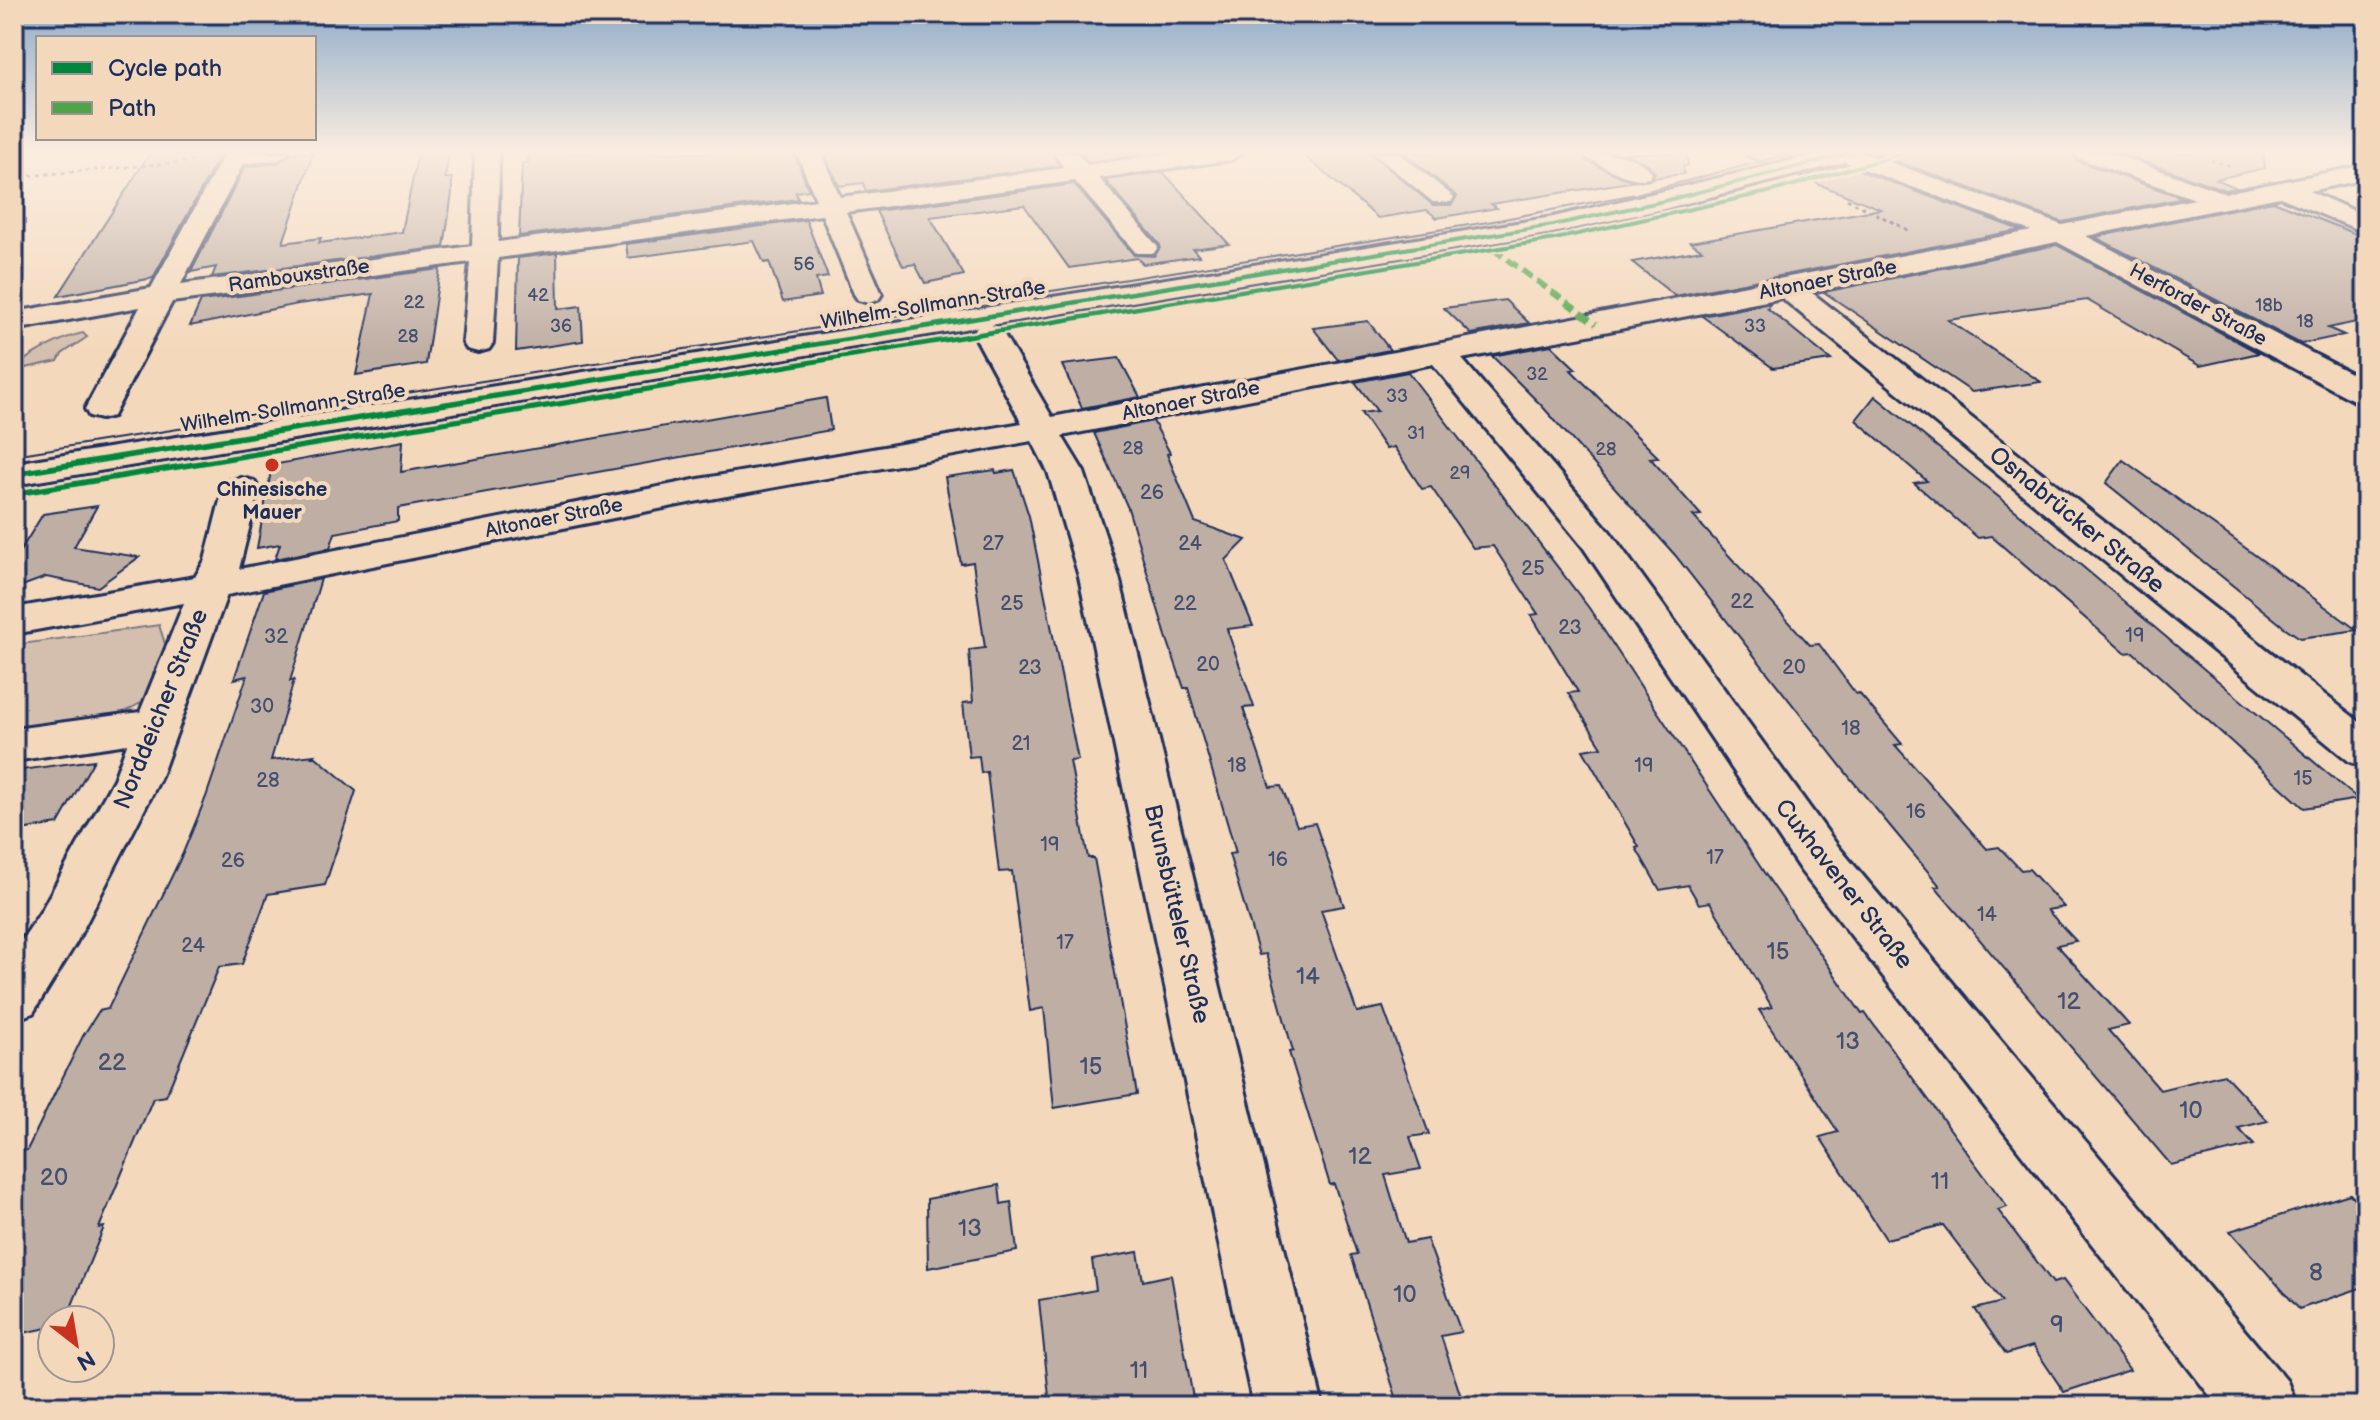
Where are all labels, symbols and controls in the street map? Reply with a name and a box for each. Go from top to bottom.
legend [36,36,316,140]
text: Cycle path [108,54,222,83]
text: Path [108,94,156,123]
street label: Rambouxstraße [227,254,371,298]
house number: 56 [793,254,815,275]
street label: Altonaer Straße [1757,255,1899,305]
street label: Herforder Straße [2125,259,2271,351]
street label: Wilhelm-Sollmann-Straße [819,275,1047,335]
house number: 42 [527,285,549,306]
house number: 22 [403,292,425,313]
house number: 18b [2255,295,2283,316]
house number: 18 [2296,311,2314,332]
house number: 36 [550,316,572,337]
house number: 33 [1744,316,1766,337]
house number: 28 [397,326,419,347]
house number: 32 [1526,364,1548,385]
street label: Altonaer Straße [1120,376,1262,426]
street label: Wilhelm-Sollmann-Straße [179,378,407,438]
house number: 33 [1386,386,1408,407]
house number: 31 [1407,423,1425,444]
house number: 28 [1122,438,1144,459]
house number: 28 [1595,439,1617,460]
street label: Osnabrücker Straße [1983,440,2171,600]
marker: Chinesische Mauer [263,456,281,474]
house number: 29 [1449,463,1471,484]
place label: Chinesische Mauer [217,478,327,525]
house number: 26 [1140,481,1164,505]
street label: Altonaer Straße [483,493,625,543]
house number: 27 [982,532,1004,556]
house number: 24 [1178,532,1202,556]
house number: 25 [1521,557,1545,581]
house number: 22 [1730,590,1754,614]
house number: 25 [1000,592,1024,616]
house number: 22 [1173,592,1197,616]
street label: Norddeicher Straße [108,605,214,813]
house number: 23 [1558,616,1582,640]
house number: 19 [2125,624,2145,648]
house number: 32 [264,625,288,649]
house number: 20 [1196,653,1220,677]
house number: 23 [1018,656,1042,680]
house number: 20 [1782,656,1806,680]
house number: 30 [250,695,274,719]
house number: 18 [1841,717,1861,741]
house number: 21 [1011,732,1031,756]
house number: 18 [1227,754,1247,778]
house number: 19 [1634,754,1654,778]
house number: 15 [2293,767,2313,791]
house number: 28 [256,769,280,793]
street label: Cuxhavener Straße [1769,793,1919,975]
house number: 16 [1906,800,1926,824]
street label: Brunsbütteler Straße [1138,801,1216,1027]
house number: 19 [1040,833,1060,857]
house number: 17 [1706,846,1724,870]
house number: 16 [1268,848,1288,872]
house number: 26 [221,849,245,873]
house number: 14 [1977,903,1997,927]
house number: 17 [1056,931,1074,955]
house number: 24 [181,934,205,958]
house number: 15 [1766,937,1790,966]
house number: 14 [1296,962,1320,991]
house number: 12 [2057,987,2081,1016]
house number: 13 [1836,1027,1860,1056]
house number: 22 [98,1048,126,1077]
house number: 15 [1079,1052,1103,1081]
house number: 10 [2179,1096,2203,1125]
house number: 12 [1348,1142,1372,1171]
house number: 20 [40,1163,68,1192]
house number: 11 [1931,1167,1949,1196]
house number: 13 [958,1214,982,1243]
house number: 8 [2309,1258,2323,1287]
house number: 10 [1393,1280,1417,1309]
north arrow [36,1304,116,1384]
house number: 9 [2050,1310,2064,1339]
text: N [71,1344,100,1376]
house number: 11 [1130,1356,1148,1385]

